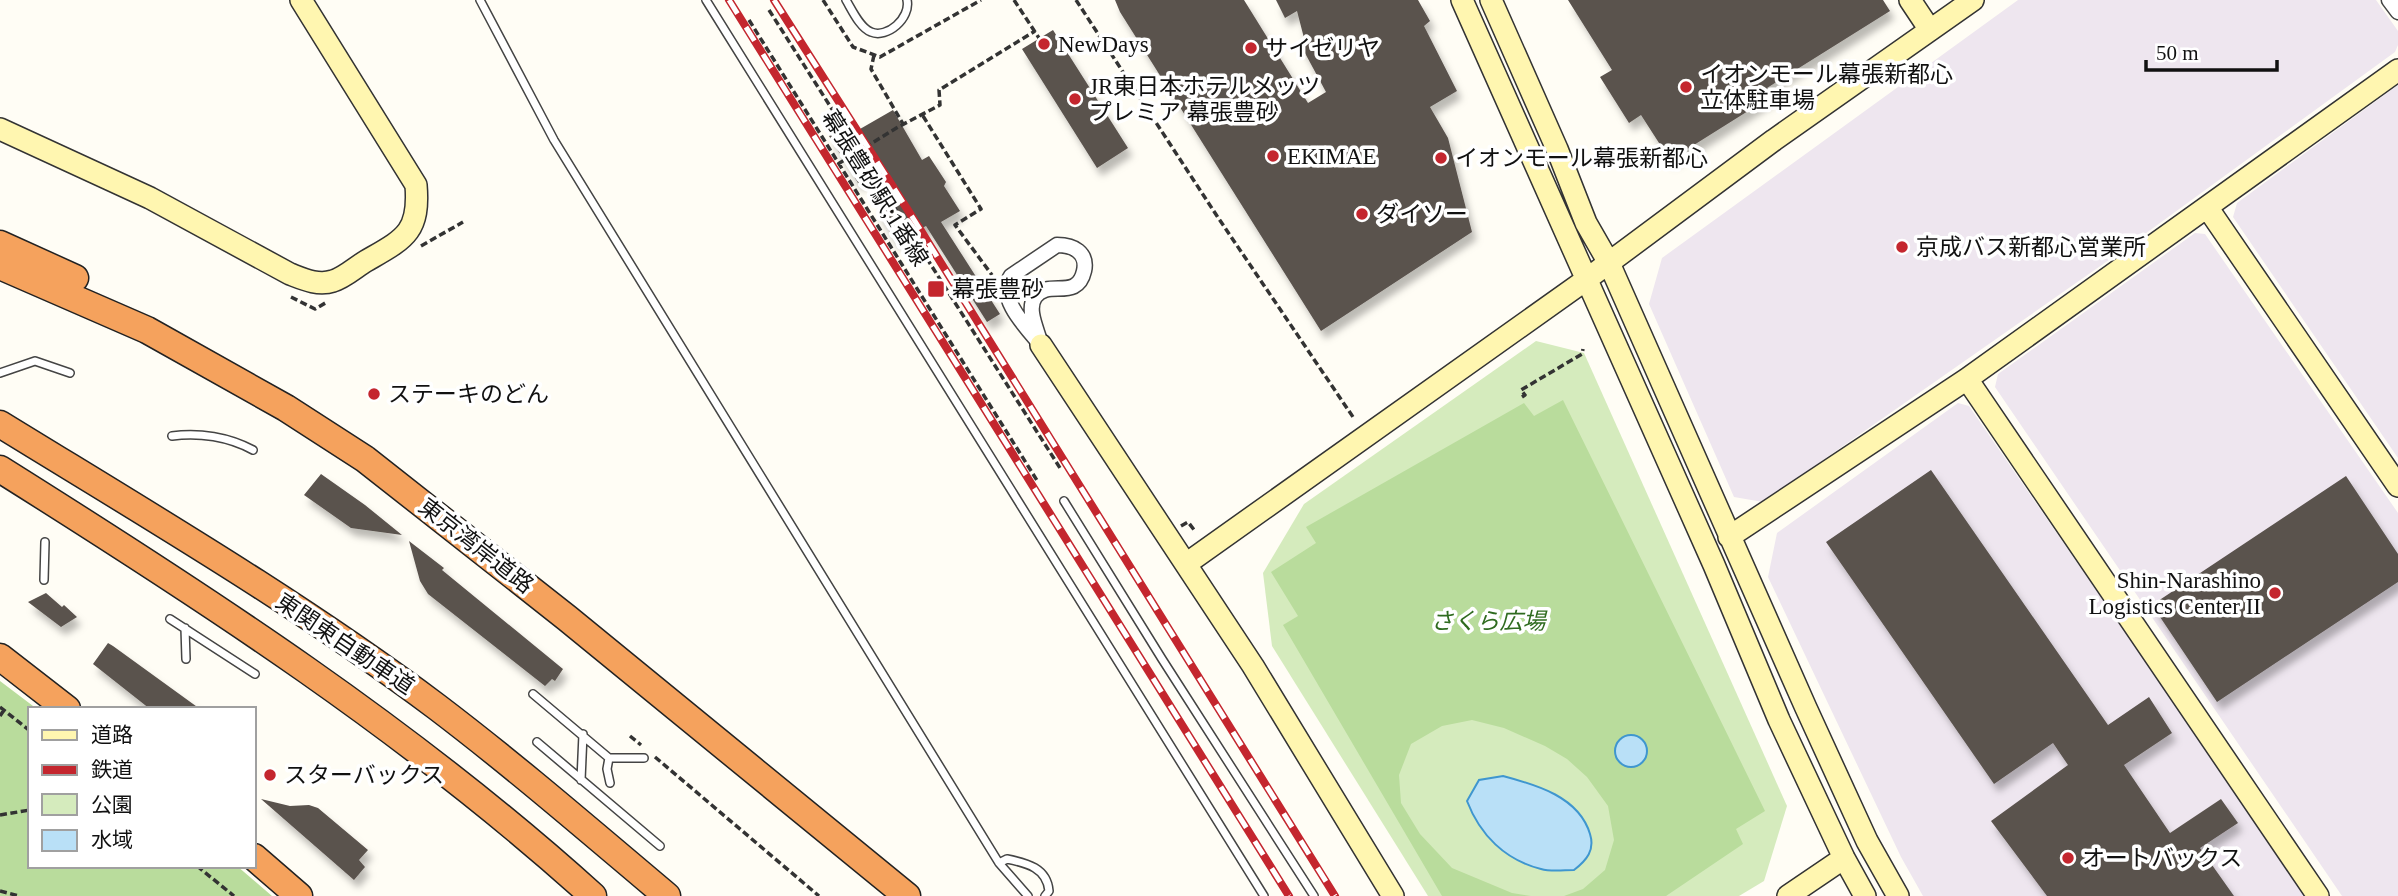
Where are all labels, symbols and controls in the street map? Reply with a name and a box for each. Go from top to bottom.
scale bar [2146,28,2277,72]
place label: NewDays [1058,32,1149,57]
marker: NewDays [1036,36,1052,52]
place label: サイゼリヤ [1265,36,1380,61]
marker: サイゼリヤ [1243,40,1259,56]
text: 50 m [2156,41,2199,65]
place label: イオンモール幕張新都心 立体駐車場 [1700,62,1953,113]
place label: JR東日本ホテルメッツ プレミア 幕張豊砂 [1089,74,1320,125]
marker: イオンモール幕張新都心 立体駐車場 [1678,79,1694,95]
marker: JR東日本ホテルメッツ プレミア 幕張豊砂 [1067,91,1083,107]
street label: 幕張豊砂駅;1番線 [817,106,933,270]
place label: EKIMAE [1287,144,1376,169]
place label: イオンモール幕張新都心 [1455,146,1708,171]
marker: EKIMAE [1265,148,1281,164]
marker: イオンモール幕張新都心 [1433,150,1449,166]
place label: ダイソー [1376,202,1468,227]
marker: ダイソー [1354,206,1370,222]
place label: 京成バス新都心営業所 [1916,235,2146,260]
marker: 京成バス新都心営業所 [1894,239,1910,255]
place label: 幕張豊砂 [952,277,1044,302]
marker: 幕張豊砂 [926,279,946,299]
place label: ステーキのどん [388,382,549,407]
marker: ステーキのどん [366,386,382,402]
street label: 東京湾岸道路 [414,494,538,598]
place label: Shin-Narashino Logistics Center II [2089,568,2261,619]
marker: Shin-Narashino Logistics Center II [2267,585,2283,601]
street label: 東関東自動車道 [271,589,419,699]
park label: さくら広場 [1431,609,1549,634]
legend [28,707,256,868]
text: 道路 [91,723,133,747]
text: 鉄道 [91,758,133,782]
place label: スターバックス [284,763,444,788]
marker: スターバックス [262,767,278,783]
text: 公園 [91,793,133,817]
text: 水域 [91,828,133,852]
place label: オートバックス [2082,846,2242,871]
marker: オートバックス [2060,850,2076,866]

